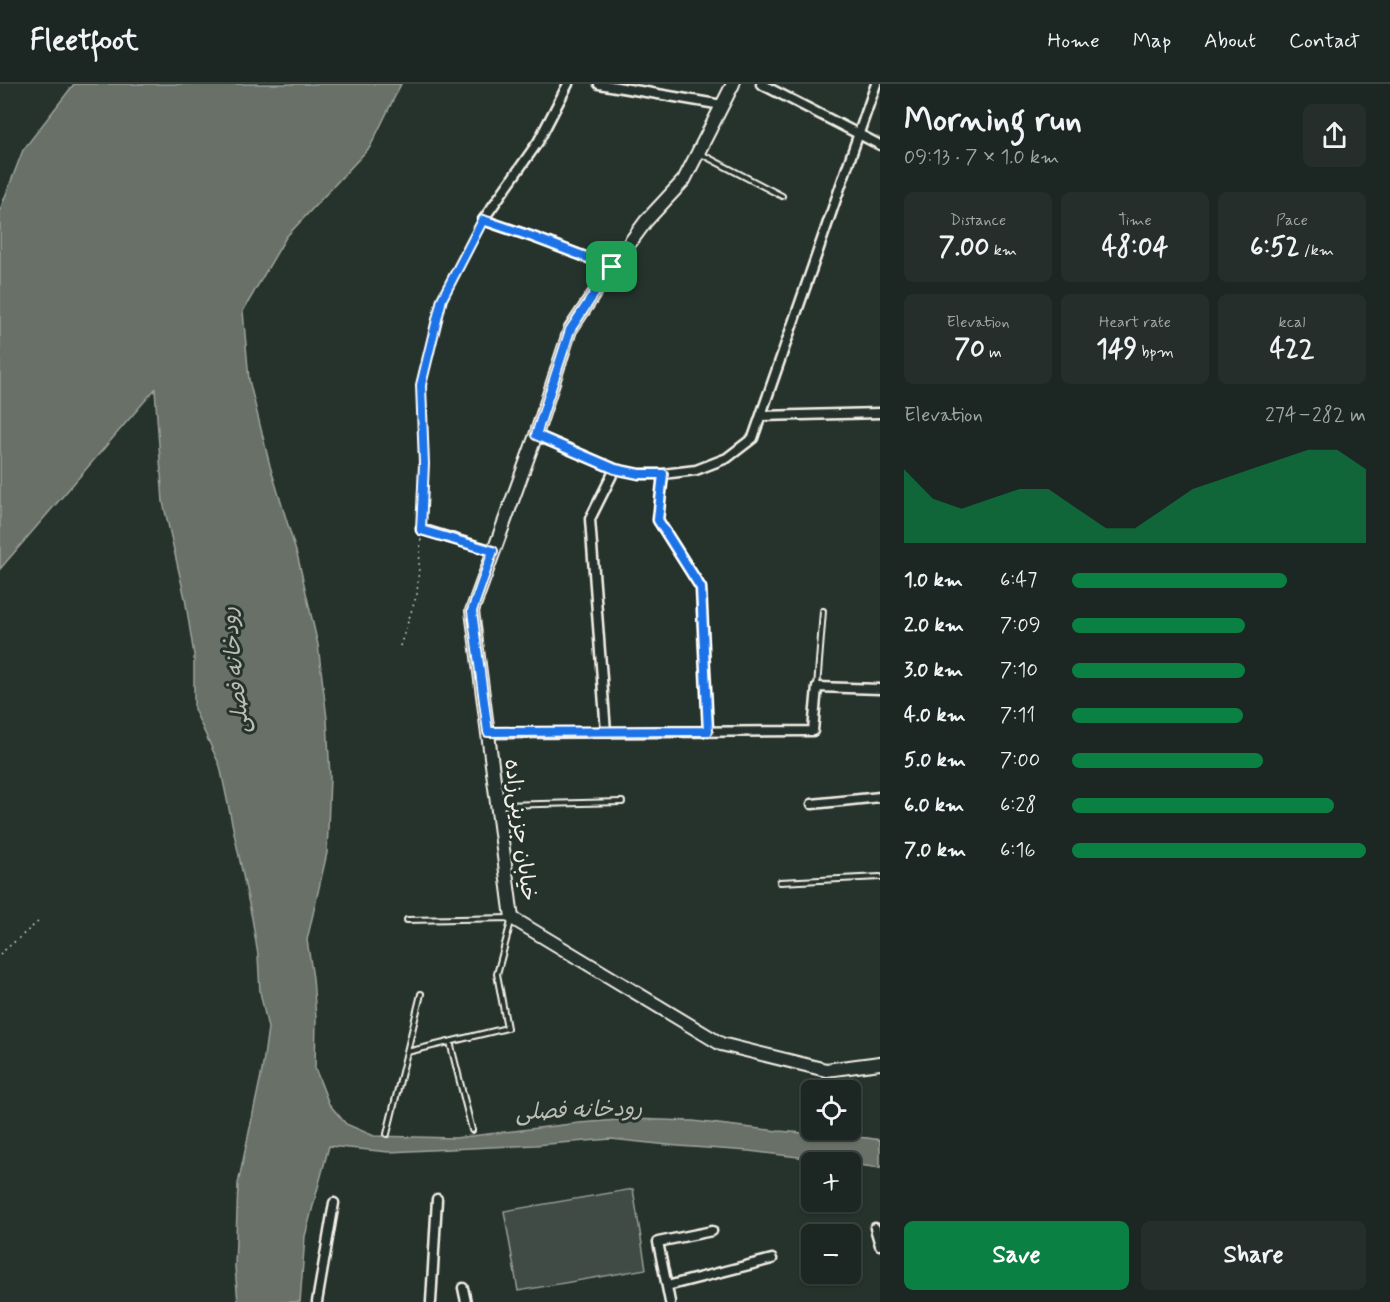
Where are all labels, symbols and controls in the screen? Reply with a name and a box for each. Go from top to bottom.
text: Fleetfoot [30,23,139,60]
text: Home [1048,27,1100,55]
text: Map [1133,27,1171,55]
text: About [1204,27,1256,55]
text: Contact [1289,27,1360,55]
text: Morning run [904,99,1082,143]
button: share [1303,104,1366,167]
text: 09:13 · 7 × 1.0 km [904,144,1059,171]
text: Distance [950,210,1006,231]
text: Time [1118,210,1152,231]
text: Pace [1276,210,1308,231]
text: 7.00 [939,231,989,265]
text: 48:04 [1102,231,1168,265]
text: 6:52 [1250,231,1299,265]
text: km [989,240,1017,261]
text: /km [1299,240,1334,261]
pin [586,241,637,292]
icon: arrive [595,250,628,283]
text: Elevation [947,312,1010,333]
text: Heart rate [1099,312,1171,333]
text: kcal [1279,312,1305,333]
text: 70 [954,333,985,367]
text: 149 [1096,333,1137,367]
text: 422 [1270,333,1314,367]
text: m [985,342,1002,363]
text: bpm [1137,342,1174,363]
text: Elevation [904,402,983,429]
text: 274–282 m [1265,402,1366,429]
text: 1.0 km [904,567,963,594]
text: 6:47 [1000,567,1037,594]
water label: رودخانه فصلی [215,605,257,735]
text: 2.0 km [904,612,964,639]
text: 7:09 [1000,612,1041,639]
text: 3.0 km [904,657,963,684]
text: 7:10 [1000,657,1038,684]
text: 4.0 km [904,702,966,729]
text: 7:11 [1000,702,1035,729]
text: 5.0 km [904,747,966,774]
text: 7:00 [1000,747,1040,774]
street label: خیابان جزینی‌زاده [497,757,543,903]
text: 6.0 km [904,792,964,819]
text: 6:28 [1000,792,1036,819]
text: 7.0 km [904,837,966,864]
text: 6:16 [1000,837,1036,864]
map controls [801,1080,861,1284]
button: locate [801,1080,861,1140]
water label: رودخانه فصلی [515,1095,643,1127]
button: + [801,1152,861,1212]
button: Save [904,1221,1129,1290]
button: Share [1141,1221,1366,1290]
button: − [801,1224,861,1284]

